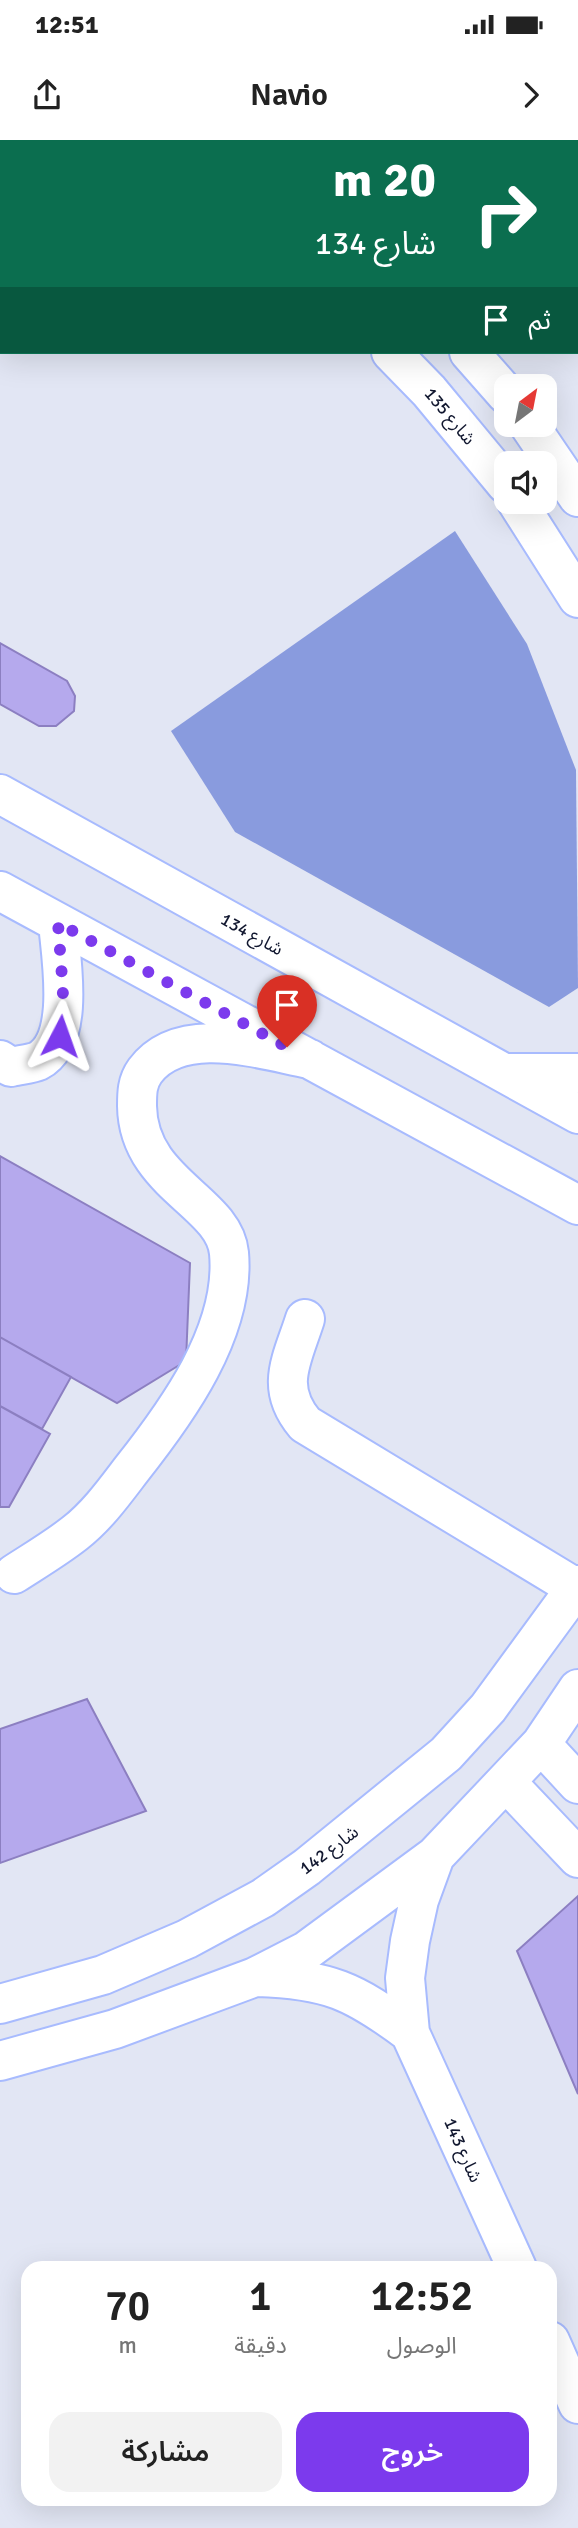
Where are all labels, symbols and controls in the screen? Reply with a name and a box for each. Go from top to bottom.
text: 12:51 [35,9,99,41]
text: Navio [250,75,328,114]
icon: share [28,76,66,114]
icon: forward [512,76,550,114]
text: 20 m [333,150,436,210]
icon: right [460,168,551,259]
text: شارع 134 [315,224,436,263]
icon: arrive [477,301,515,339]
text: ثم [529,305,551,337]
north arrow [494,374,556,438]
map controls [494,374,557,514]
street label: شارع 135 [417,383,480,451]
button: sound [494,451,557,514]
street label: شارع 134 [215,908,287,963]
pin [257,975,317,1047]
icon: arrive [268,986,306,1024]
position arrow [23,999,97,1073]
street label: شارع 142 [295,1821,365,1882]
street label: شارع 143 [436,2114,487,2187]
text: 1 [249,2271,272,2322]
text: 12:52 [371,2271,473,2322]
text: 70 [105,2281,150,2332]
text: m [118,2331,137,2360]
text: دقيقة [234,2331,287,2360]
text: الوصول [387,2331,457,2360]
button: مشاركة [49,2412,282,2492]
button: خروج [296,2412,529,2492]

